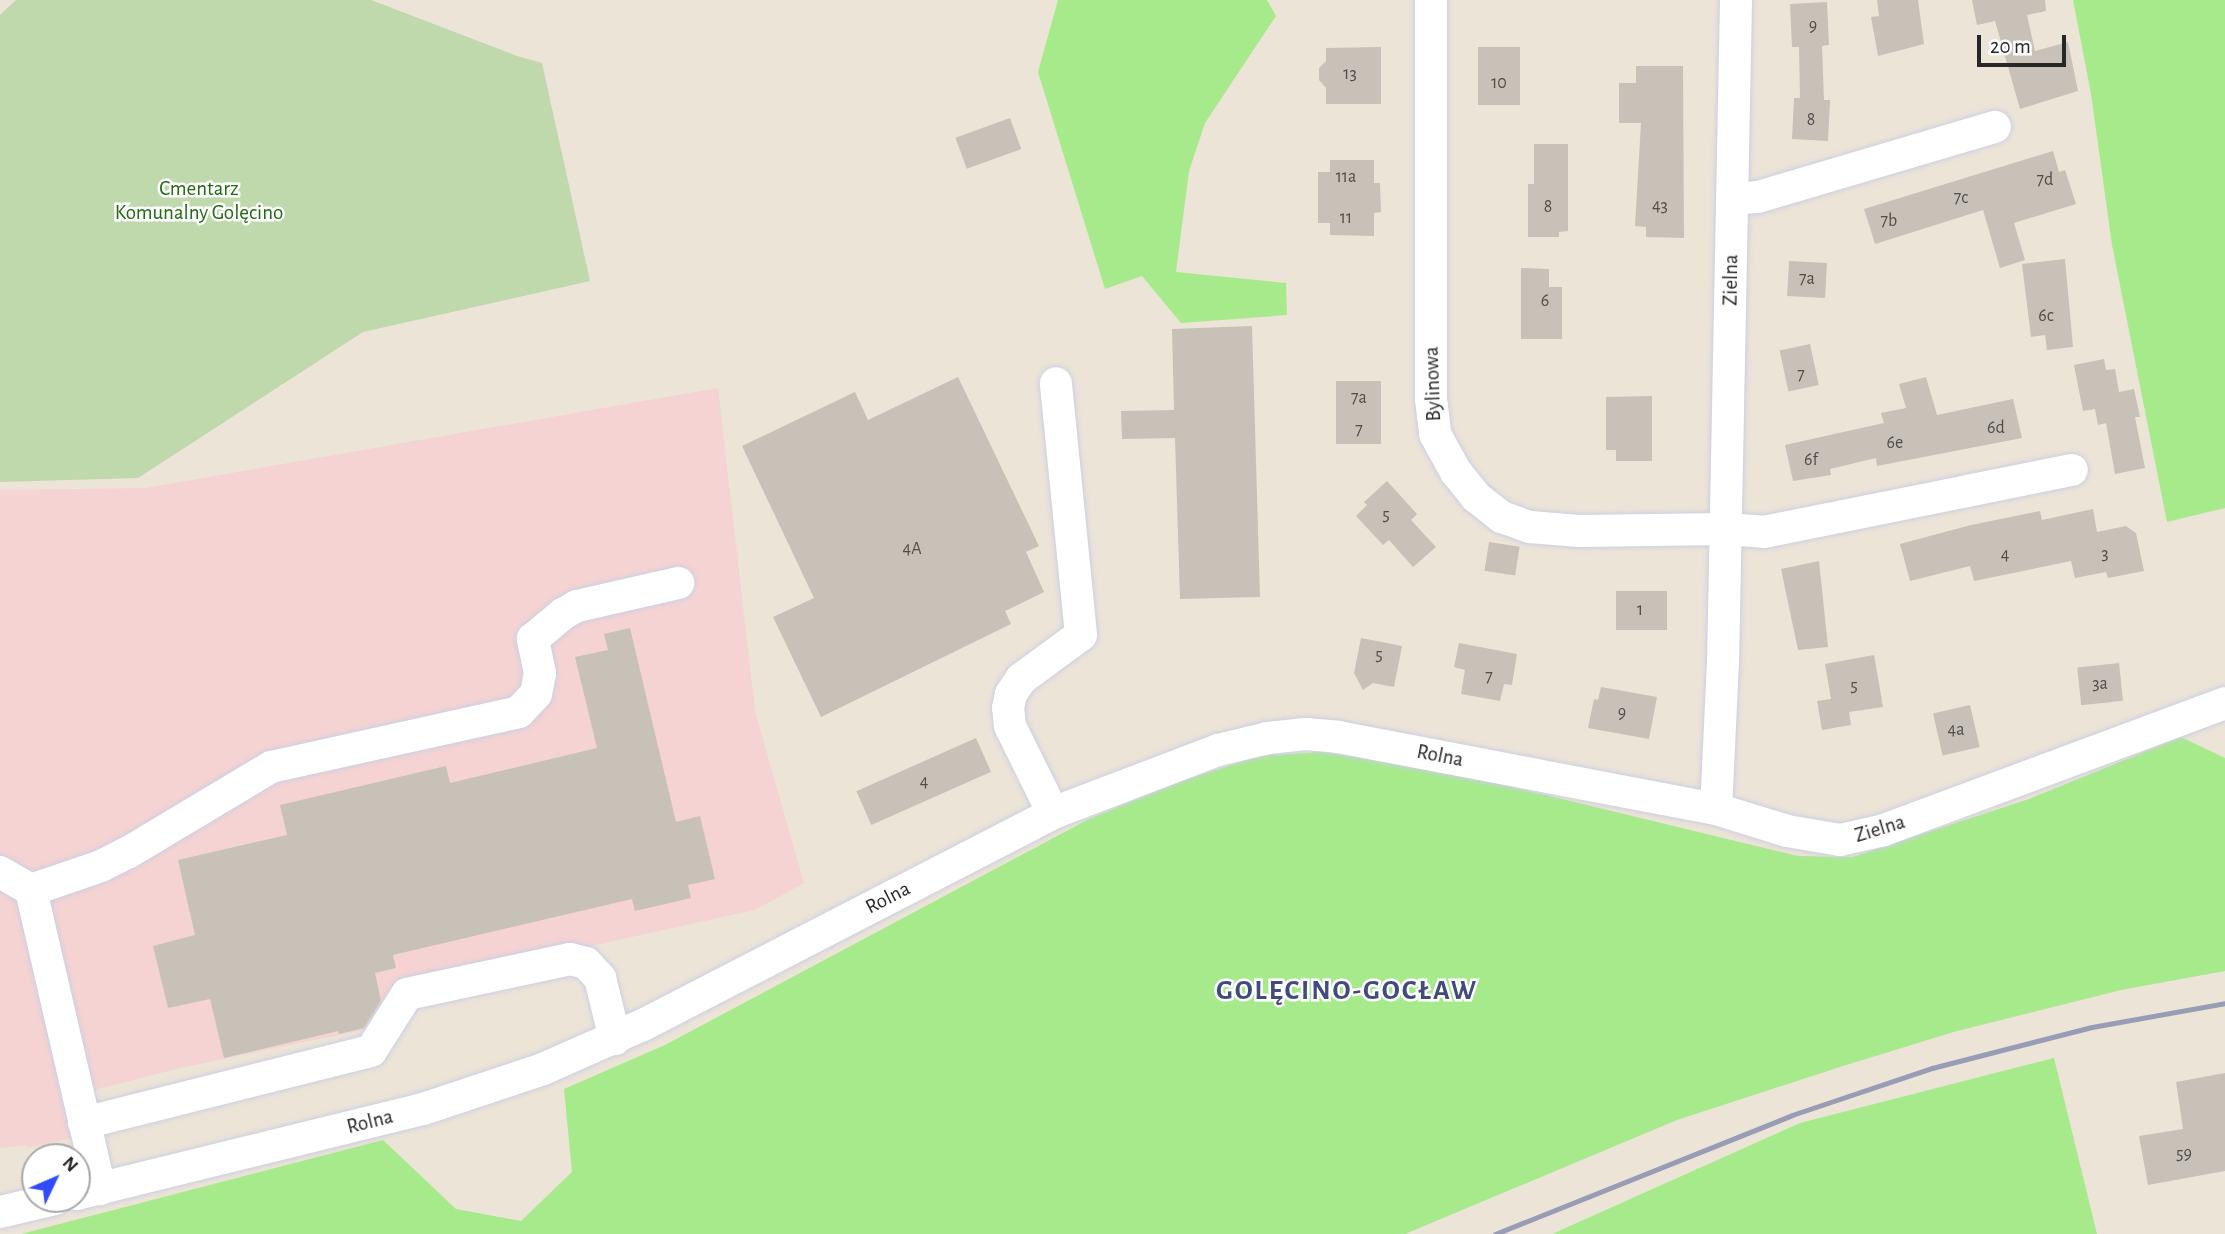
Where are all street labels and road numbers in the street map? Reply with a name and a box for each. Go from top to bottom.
street label: Zielna [1718,254,1744,306]
street label: Bylinowa [1419,346,1447,422]
street label: Rolna [1415,739,1465,773]
street label: Zielna [1852,809,1908,849]
street label: Rolna [861,876,915,920]
street label: Rolna [344,1104,396,1140]

